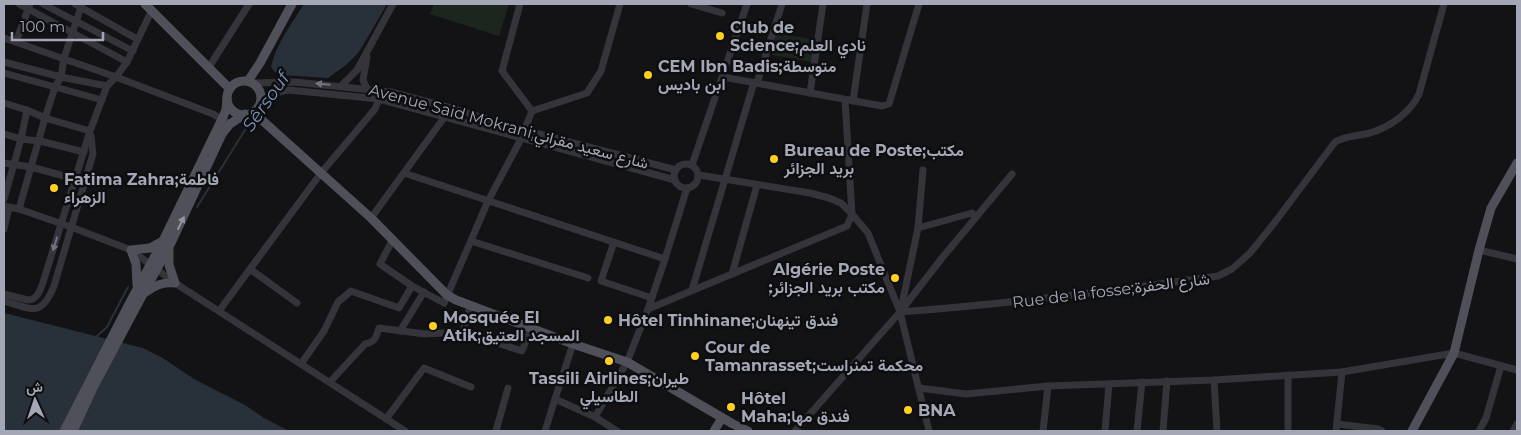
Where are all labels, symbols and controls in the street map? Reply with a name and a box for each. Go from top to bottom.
scale bar [12,10,104,42]
text: 100 m [20,17,65,36]
place label: Club de Science;نادي العلم [730,18,866,59]
marker: Club de Science;نادي العلم [714,30,726,42]
place label: CEM Ibn Badis;متوسطة ابن باديس [658,57,837,94]
water label: Sêrsouf [238,66,296,136]
marker: CEM Ibn Badis;متوسطة ابن باديس [642,69,654,81]
one-way arrow [315,80,331,88]
street label: Avenue Said Mokrani;شارع سعيد مقراني [366,80,651,177]
place label: Bureau de Poste;مكتب بريد الجزائر [783,141,964,179]
marker: Bureau de Poste;مكتب بريد الجزائر [768,153,780,165]
place label: Fatima Zahra;فاطمة الزهراء [64,170,219,208]
marker: Fatima Zahra;فاطمة الزهراء [48,182,60,194]
one-way arrow [177,216,185,230]
one-way arrow [51,237,59,252]
place label: Algérie Poste ;مكتب بريد الجزائر [768,260,885,298]
street label: Rue de la fosse;شارع الحفرة [1011,269,1211,314]
marker: Algérie Poste ;مكتب بريد الجزائر [889,272,901,284]
place label: Mosquée El Atik;المسجد العتيق [442,308,580,345]
place label: Hôtel Tinhinane;فندق تينهنان [618,311,838,331]
marker: Hôtel Tinhinane;فندق تينهنان [602,314,614,326]
marker: Mosquée El Atik;المسجد العتيق [427,320,439,332]
place label: Cour de Tamanrasset;محكمة تمنراست [705,338,924,376]
marker: Cour de Tamanrasset;محكمة تمنراست [689,350,701,362]
marker: Tassili Airlines;طيران الطاسيلي [603,355,615,367]
place label: Tassili Airlines;طيران الطاسيلي [529,369,689,410]
north arrow [10,375,60,425]
text: ش [25,378,43,396]
place label: Hôtel Maha;فندق مها [741,389,850,427]
marker: Hôtel Maha;فندق مها [725,401,737,413]
place label: BNA [918,401,956,420]
marker: BNA [902,404,914,416]

